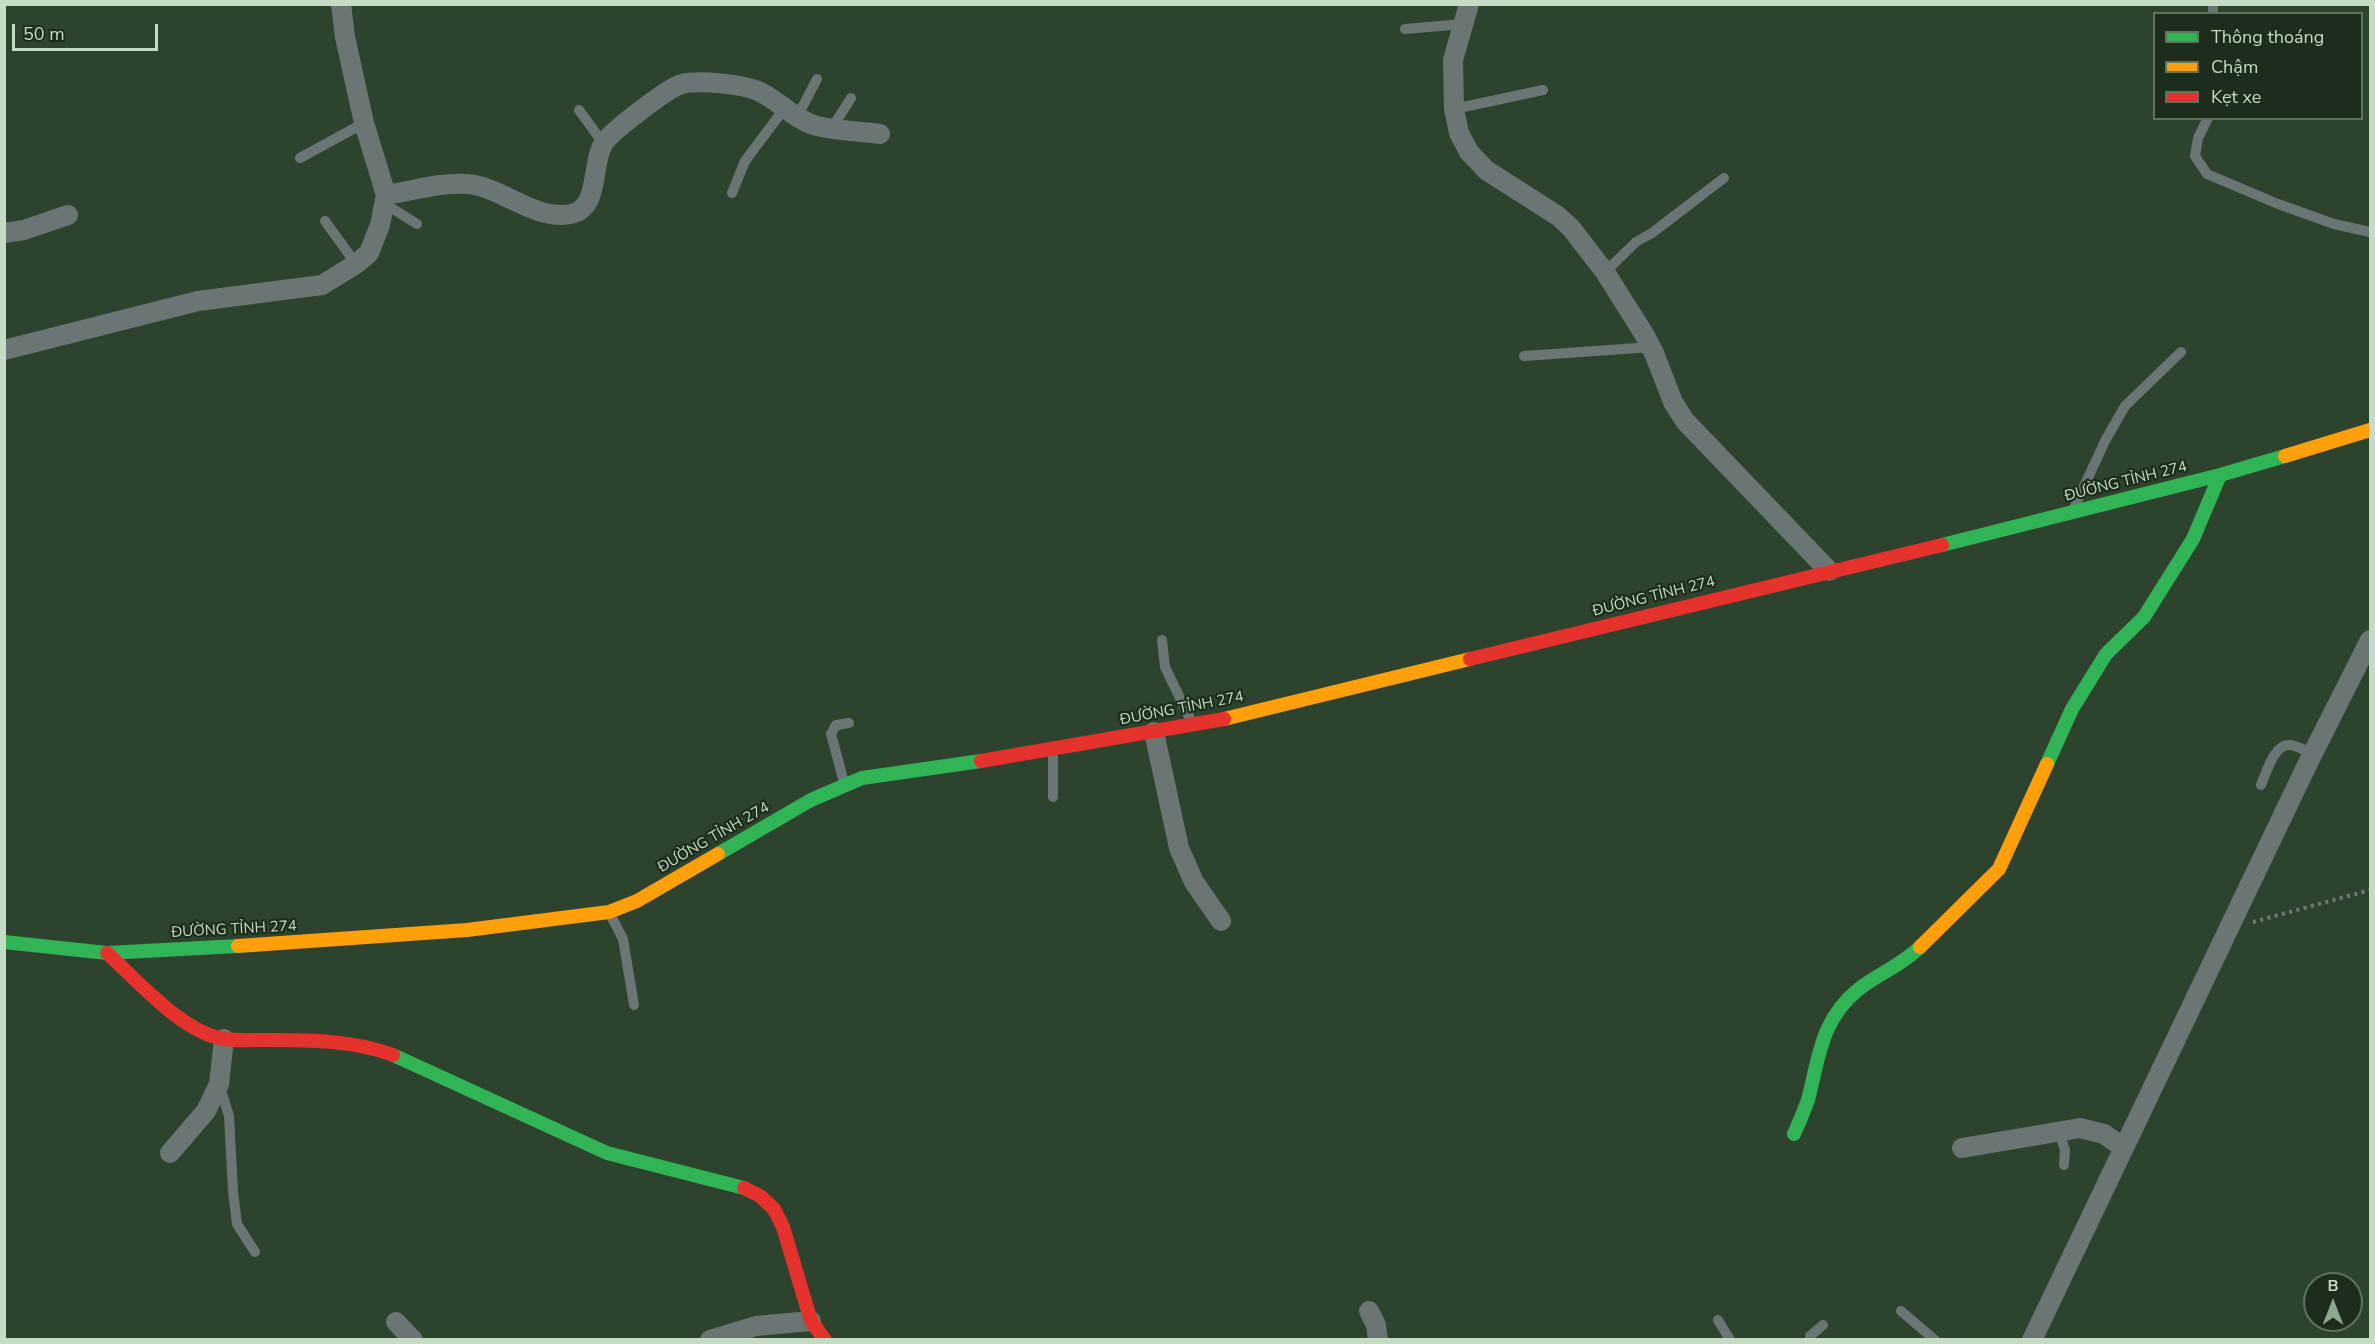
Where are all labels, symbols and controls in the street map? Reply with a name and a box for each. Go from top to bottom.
scale bar [15,12,160,50]
legend [2153,12,2363,120]
text: 50 m [23,22,65,46]
text: Thông thoáng [2211,25,2324,49]
text: Chậm [2211,55,2258,79]
text: Kẹt xe [2211,85,2261,109]
street label: ĐƯỜNG TỈNH 274 [2063,458,2189,506]
street label: ĐƯỜNG TỈNH 274 [1591,573,1717,621]
street label: ĐƯỜNG TỈNH 274 [1119,688,1245,730]
street label: ĐƯỜNG TỈNH 274 [655,799,773,877]
street label: ĐƯỜNG TỈNH 274 [171,918,297,942]
north arrow [2303,1272,2363,1332]
text: B [2327,1275,2339,1297]

